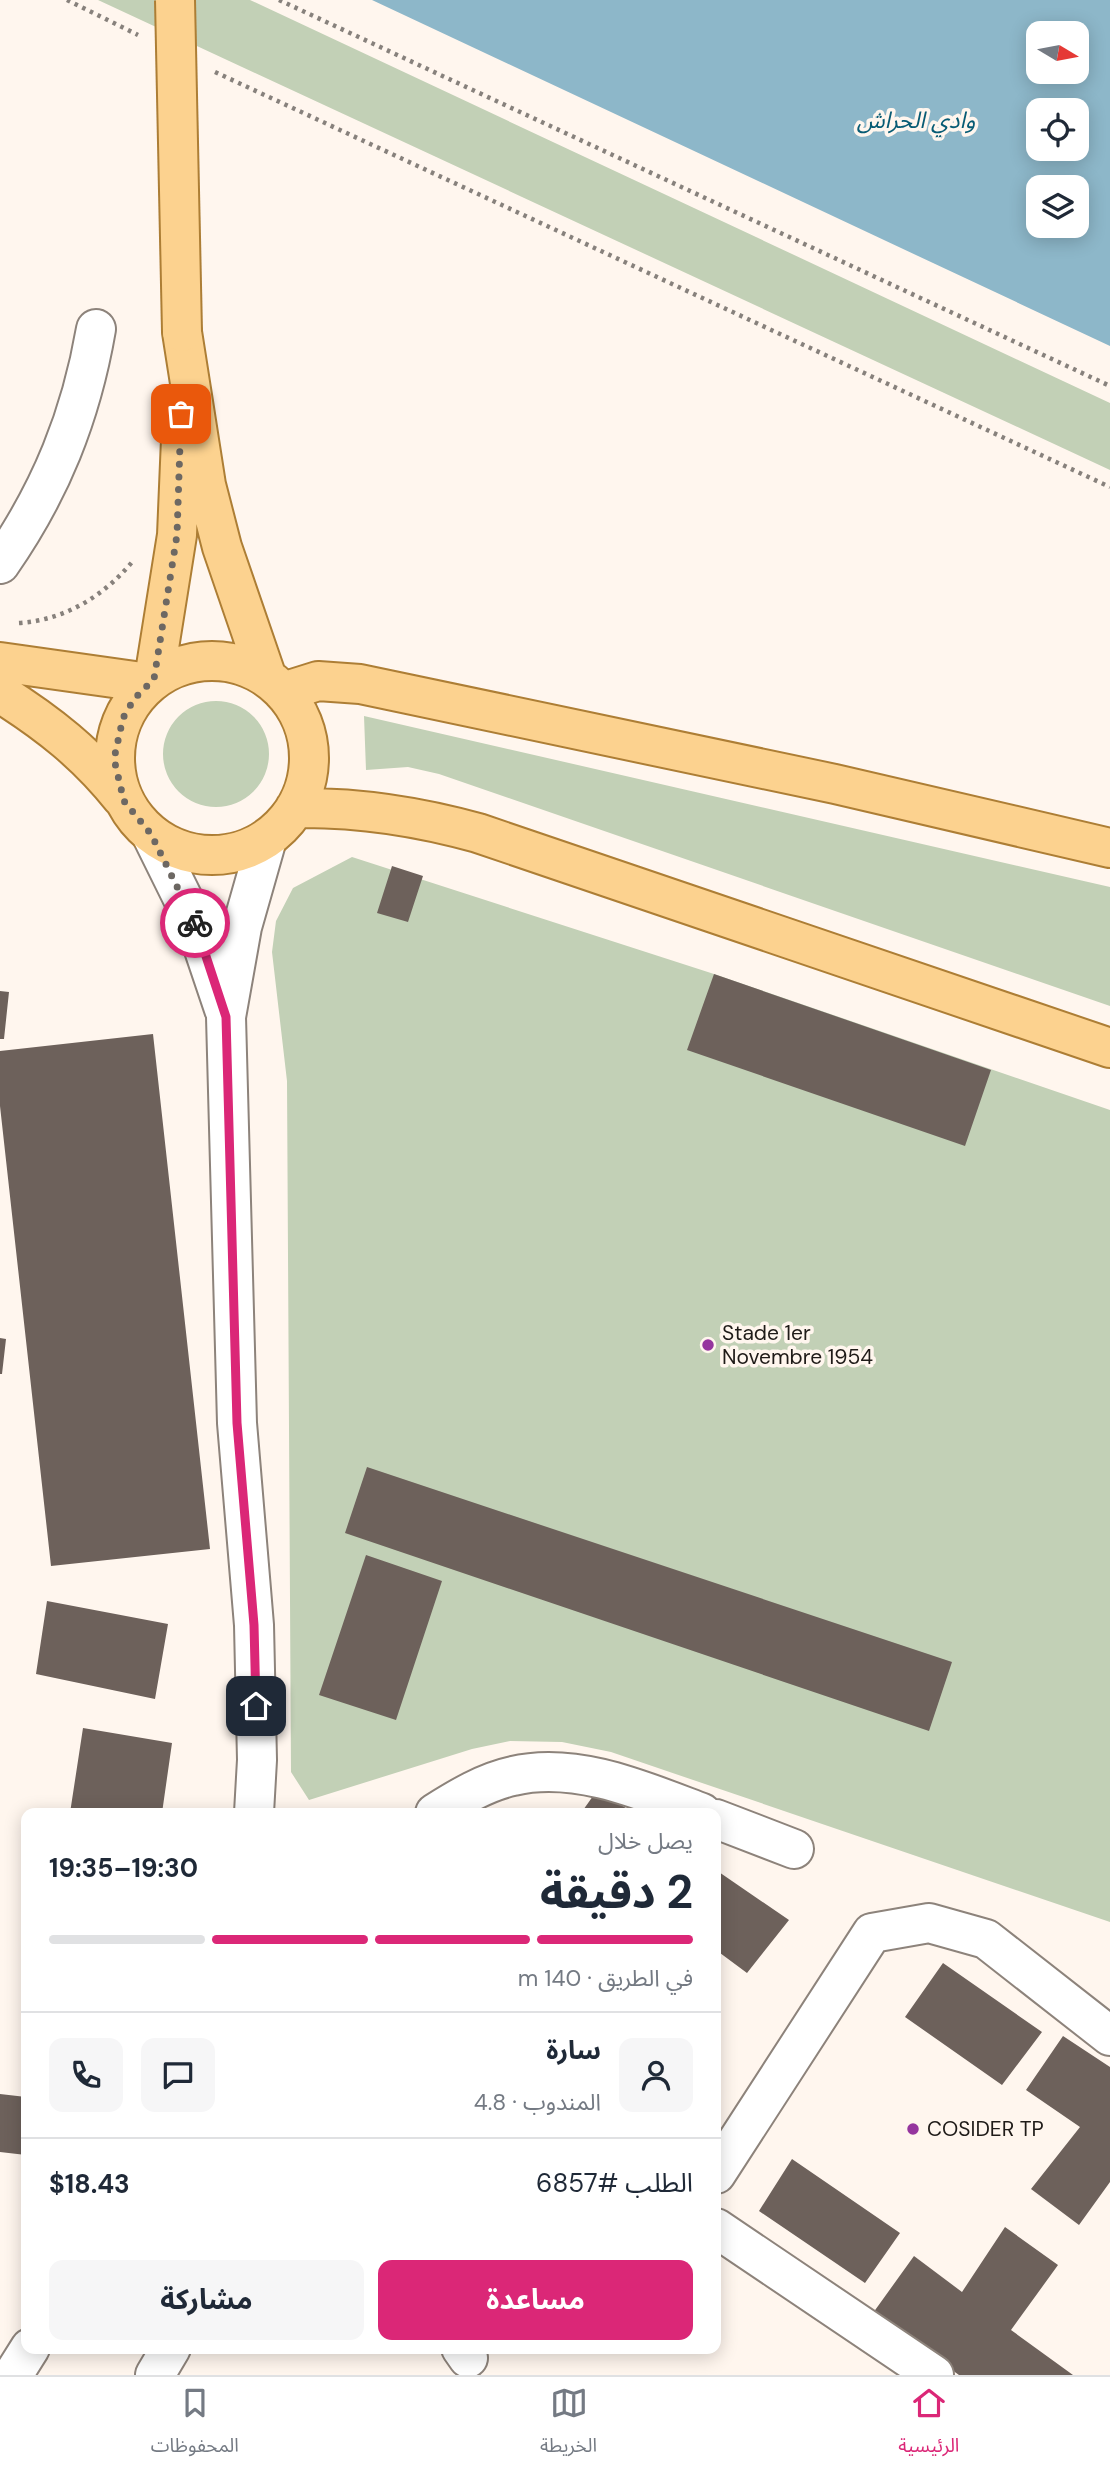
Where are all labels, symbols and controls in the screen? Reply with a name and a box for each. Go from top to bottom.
north arrow [1026,21,1088,84]
map controls [1026,21,1089,238]
button: locate [1026,98,1089,161]
water label: وادي الحراش [857,105,975,138]
button: layers [1026,175,1089,238]
pin [151,384,211,444]
icon: bag [162,395,200,433]
courier [160,888,230,958]
icon: bike [176,904,214,942]
place label: Stade 1er Novembre 1954 [722,1319,873,1371]
marker: Stade 1er Novembre 1954 [700,1337,716,1353]
pin [226,1676,286,1736]
icon: home [237,1687,275,1725]
text: يصل خلال [598,1826,693,1856]
text: 19:30–19:35 [49,1851,198,1885]
text: 2 دقيقة [540,1862,693,1922]
text: في الطريق · 140 m [518,1963,693,1993]
text: سارة [546,2033,601,2067]
button: phone [49,2038,123,2112]
button: chat [141,2038,215,2112]
button: person [619,2038,693,2112]
text: المندوب · 4.8 [474,2087,601,2117]
place label: COSIDER TP [927,2115,1044,2143]
marker: COSIDER TP [905,2121,921,2137]
text: الطلب #6857 [536,2166,693,2200]
text: $18.43 [49,2167,130,2201]
button: مشاركة [49,2260,364,2340]
button: مساعدة [378,2260,693,2340]
tab: المحفوظات [151,2384,239,2466]
tab: الخريطة [540,2384,597,2466]
tab: الرئيسية [898,2384,959,2466]

